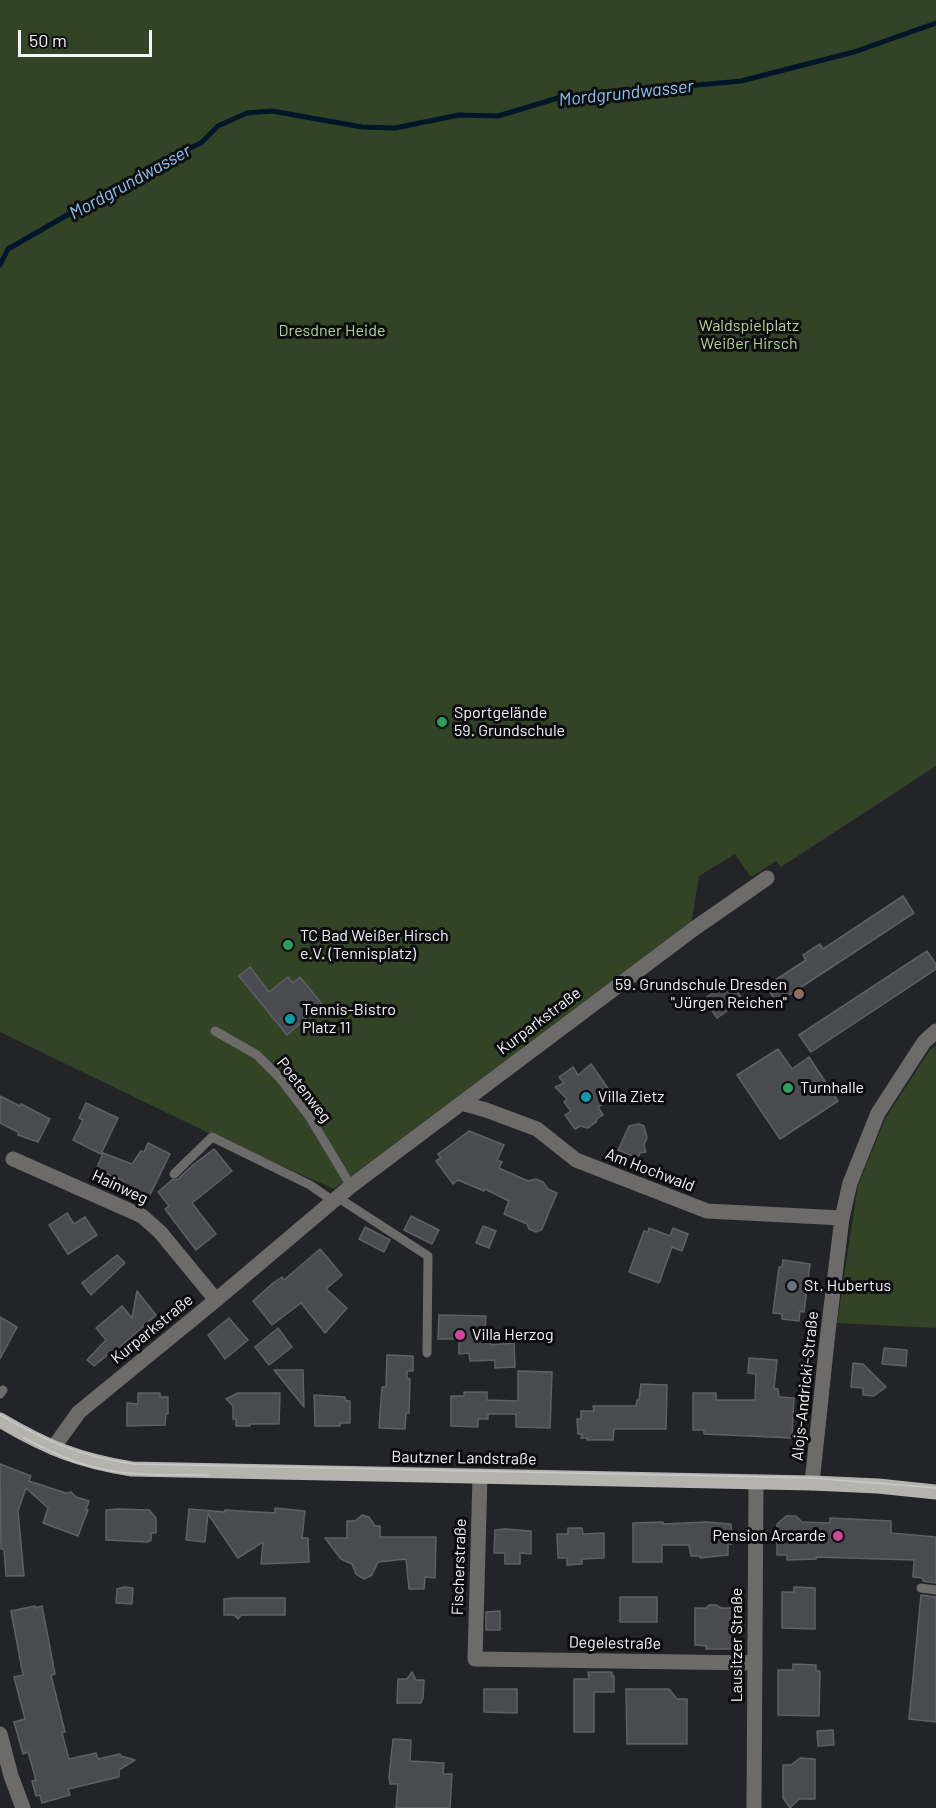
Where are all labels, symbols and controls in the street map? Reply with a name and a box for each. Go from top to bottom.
scale bar [21,18,154,56]
text: 50 m [29,29,67,51]
water label: Mordgrundwasser [557,75,695,111]
water label: Mordgrundwasser [65,140,195,224]
park label: Waldspielplatz Weißer Hirsch [699,316,799,354]
park label: Dresdner Heide [279,321,385,341]
place label: Sportgelände 59. Grundschule [454,703,565,741]
marker: Sportgelände 59. Grundschule [435,715,449,729]
place label: TC Bad Weißer Hirsch e.V. (Tennisplatz) [300,926,449,964]
marker: TC Bad Weißer Hirsch e.V. (Tennisplatz) [281,938,295,952]
place label: 59. Grundschule Dresden "Jürgen Reichen" [615,975,787,1013]
street label: Kurparkstraße [493,983,585,1059]
marker: 59. Grundschule Dresden "Jürgen Reichen" [792,987,806,1001]
place label: Tennis-Bistro Platz 11 [302,1000,396,1038]
marker: Tennis-Bistro Platz 11 [283,1012,297,1026]
street label: Poetenweg [273,1054,335,1126]
place label: Turnhalle [800,1078,864,1098]
marker: Turnhalle [781,1081,795,1095]
place label: Villa Zietz [598,1087,664,1107]
marker: Villa Zietz [579,1090,593,1104]
street label: Am Hochwald [603,1144,697,1196]
street label: Hainweg [89,1166,151,1208]
place label: St. Hubertus [804,1276,891,1296]
marker: St. Hubertus [785,1279,799,1293]
street label: Kurparkstraße [107,1290,197,1368]
street label: Alojs-Andricki-Straße [788,1310,822,1462]
place label: Villa Herzog [472,1325,554,1345]
marker: Villa Herzog [453,1328,467,1342]
street label: Bautzner Landstraße [391,1447,537,1469]
street label: Fischerstraße [448,1518,470,1616]
place label: Pension Arcarde [712,1526,826,1546]
marker: Pension Arcarde [831,1529,845,1543]
street label: Lausitzer Straße [727,1588,747,1702]
street label: Degelestraße [569,1633,661,1653]

